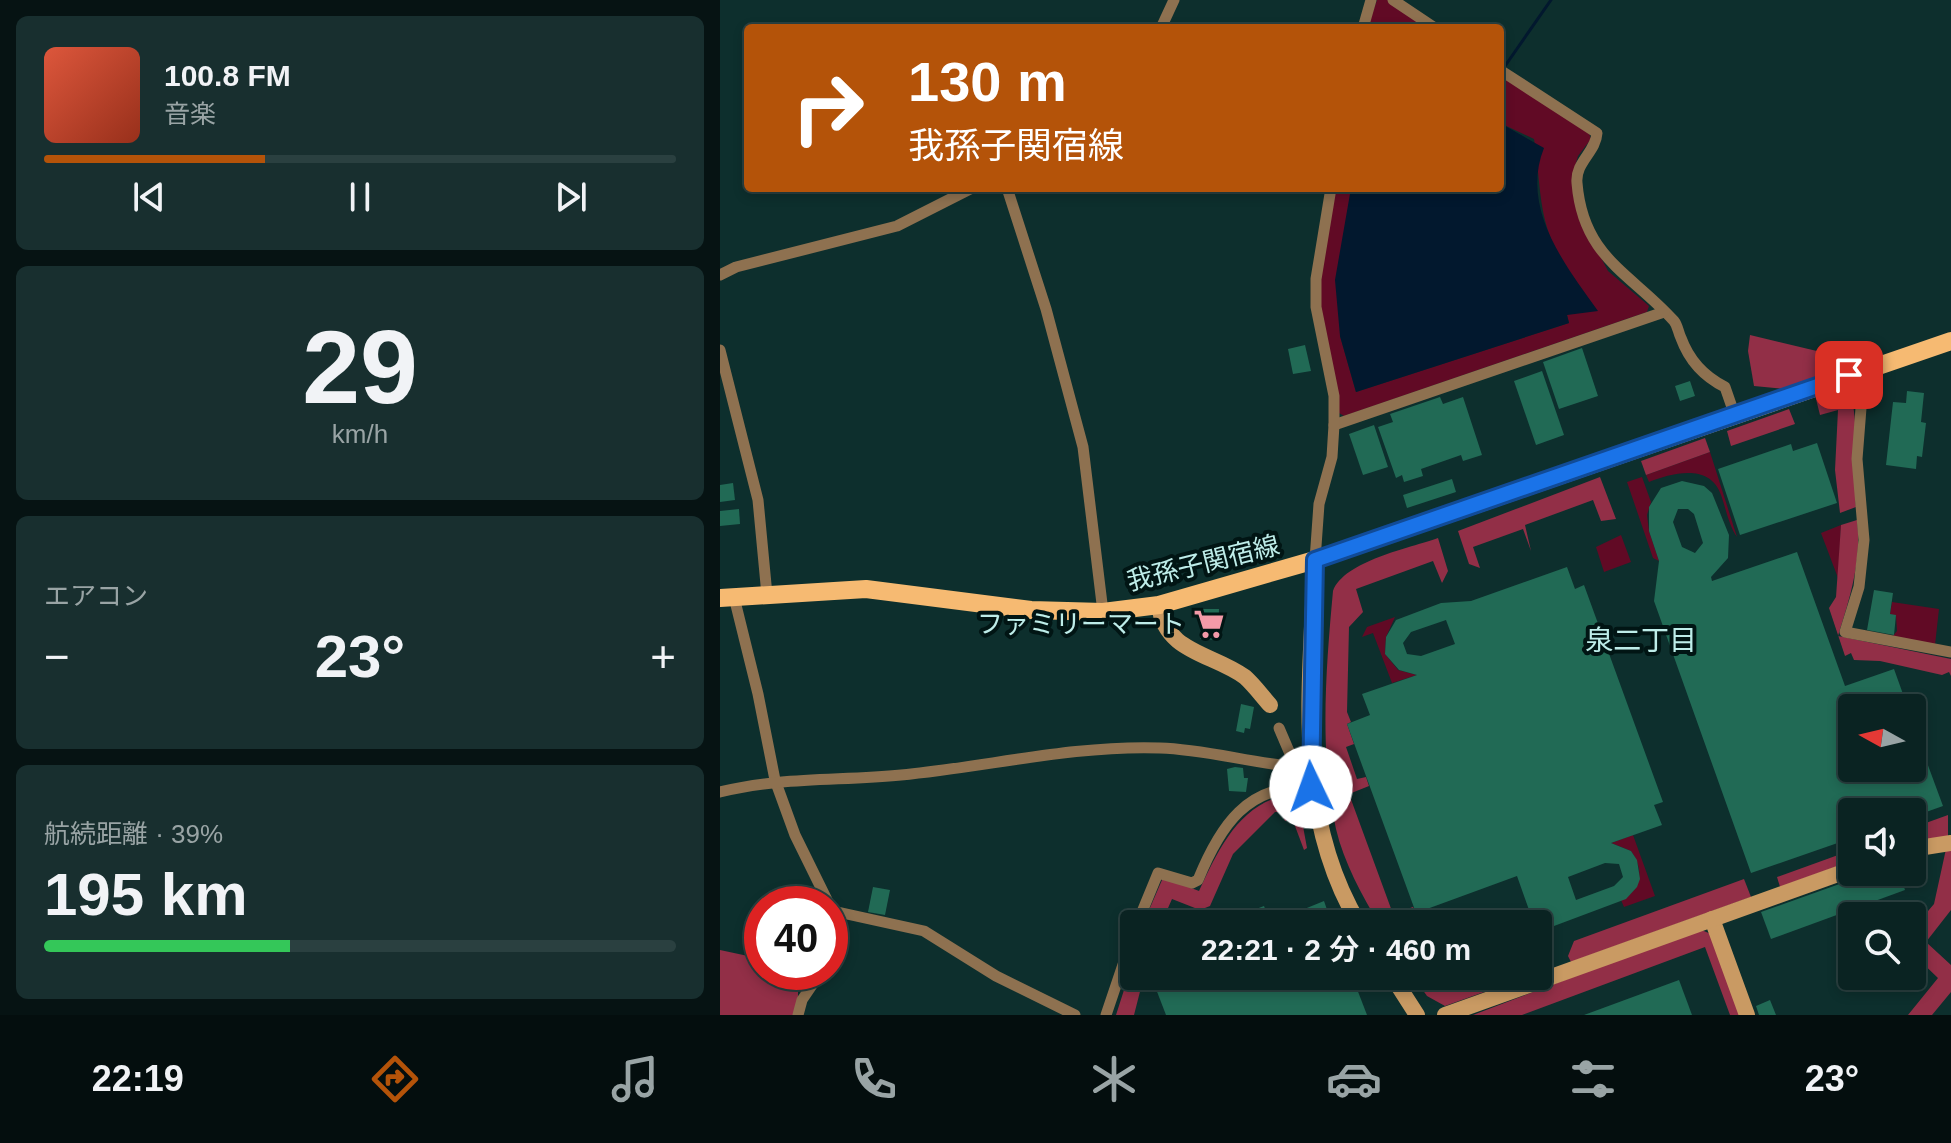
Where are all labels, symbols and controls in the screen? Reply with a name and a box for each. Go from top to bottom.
text: 130 m [908,50,1067,113]
icon: right [776,56,880,160]
text: 100.8 FM [164,59,291,92]
text: 音楽 [164,99,216,129]
text: 我孫子関宿線 [908,125,1124,166]
icon: previous [127,175,171,219]
icon: pause [338,175,382,219]
icon: next [549,175,593,219]
text: 29 [302,309,418,425]
pin [1815,341,1883,409]
icon: arrive [1827,353,1871,397]
text: km/h [332,419,388,449]
street label: 我孫子関宿線 [1124,530,1282,596]
text: エアコン [44,581,148,611]
supermarket icon: ファミリーマート [1192,607,1226,641]
place label: ファミリーマート [977,609,1185,639]
text: 23° [315,623,405,690]
district label: 泉二丁目 [1585,625,1697,656]
text: − [44,632,70,681]
text: + [650,632,676,681]
north arrow [1838,694,1926,782]
map controls [1838,694,1926,990]
position arrow [1269,745,1353,829]
button: sound [1838,798,1926,886]
text: 航続距離 · 39% [44,819,223,849]
text: 195 km [44,861,248,928]
speed limit sign: 40 [744,886,848,990]
button: search [1838,902,1926,990]
text: 22:21 · 2 分 · 460 m [1201,933,1471,966]
icon: directions [367,1051,423,1107]
icon: music [607,1051,663,1107]
icon: phone [846,1051,902,1107]
icon: climate [1086,1051,1142,1107]
icon: car [1326,1051,1382,1107]
icon: filters [1565,1051,1621,1107]
text: 22:19 [92,1058,184,1099]
text: 23° [1805,1058,1859,1099]

